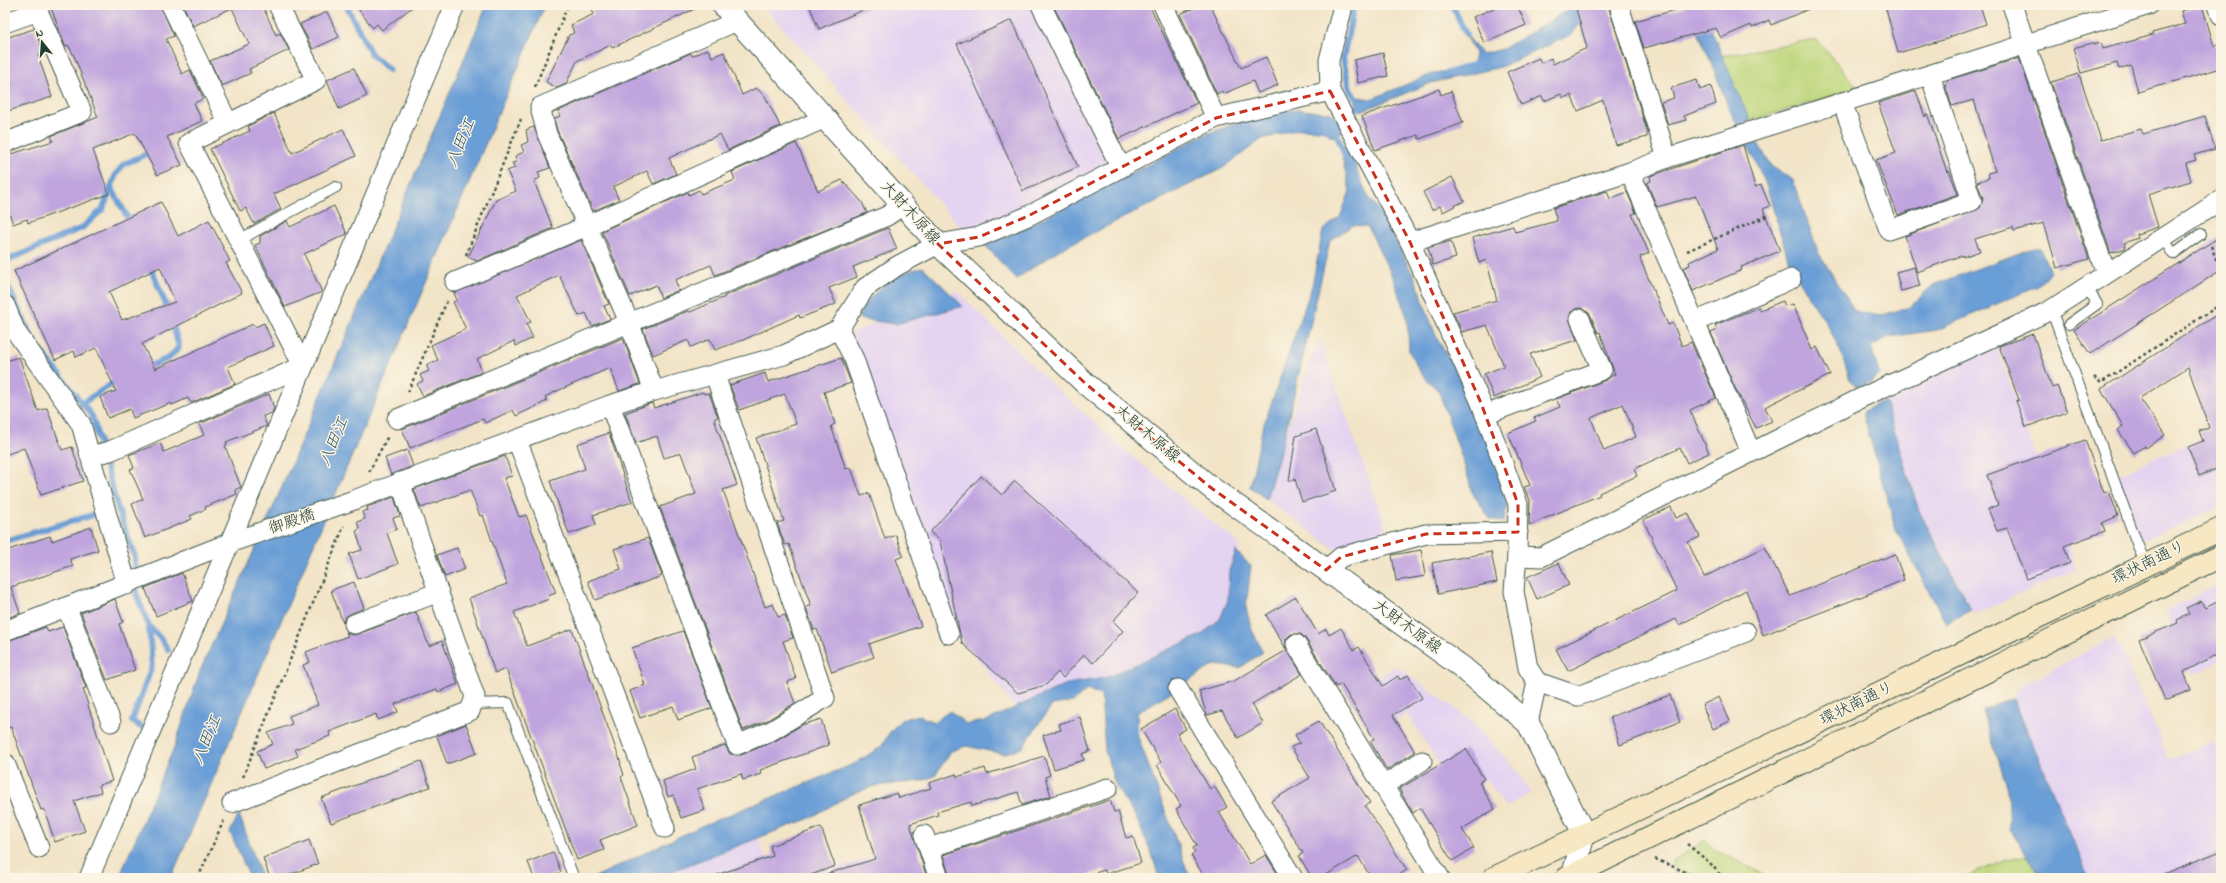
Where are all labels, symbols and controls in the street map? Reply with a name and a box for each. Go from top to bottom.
north arrow [22,22,62,62]
text: N [33,25,45,42]
water label: 八田江 [440,114,483,171]
street label: 大財木原線 [874,175,946,251]
street label: 大財木原線 [1109,399,1185,469]
water label: 八田江 [313,413,356,470]
street label: 御殿橋 [265,503,319,541]
street label: 環状南通り [2108,535,2190,591]
street label: 大財木原線 [1368,594,1446,660]
street label: 環状南通り [1816,676,1898,732]
water label: 八田江 [186,711,229,768]

